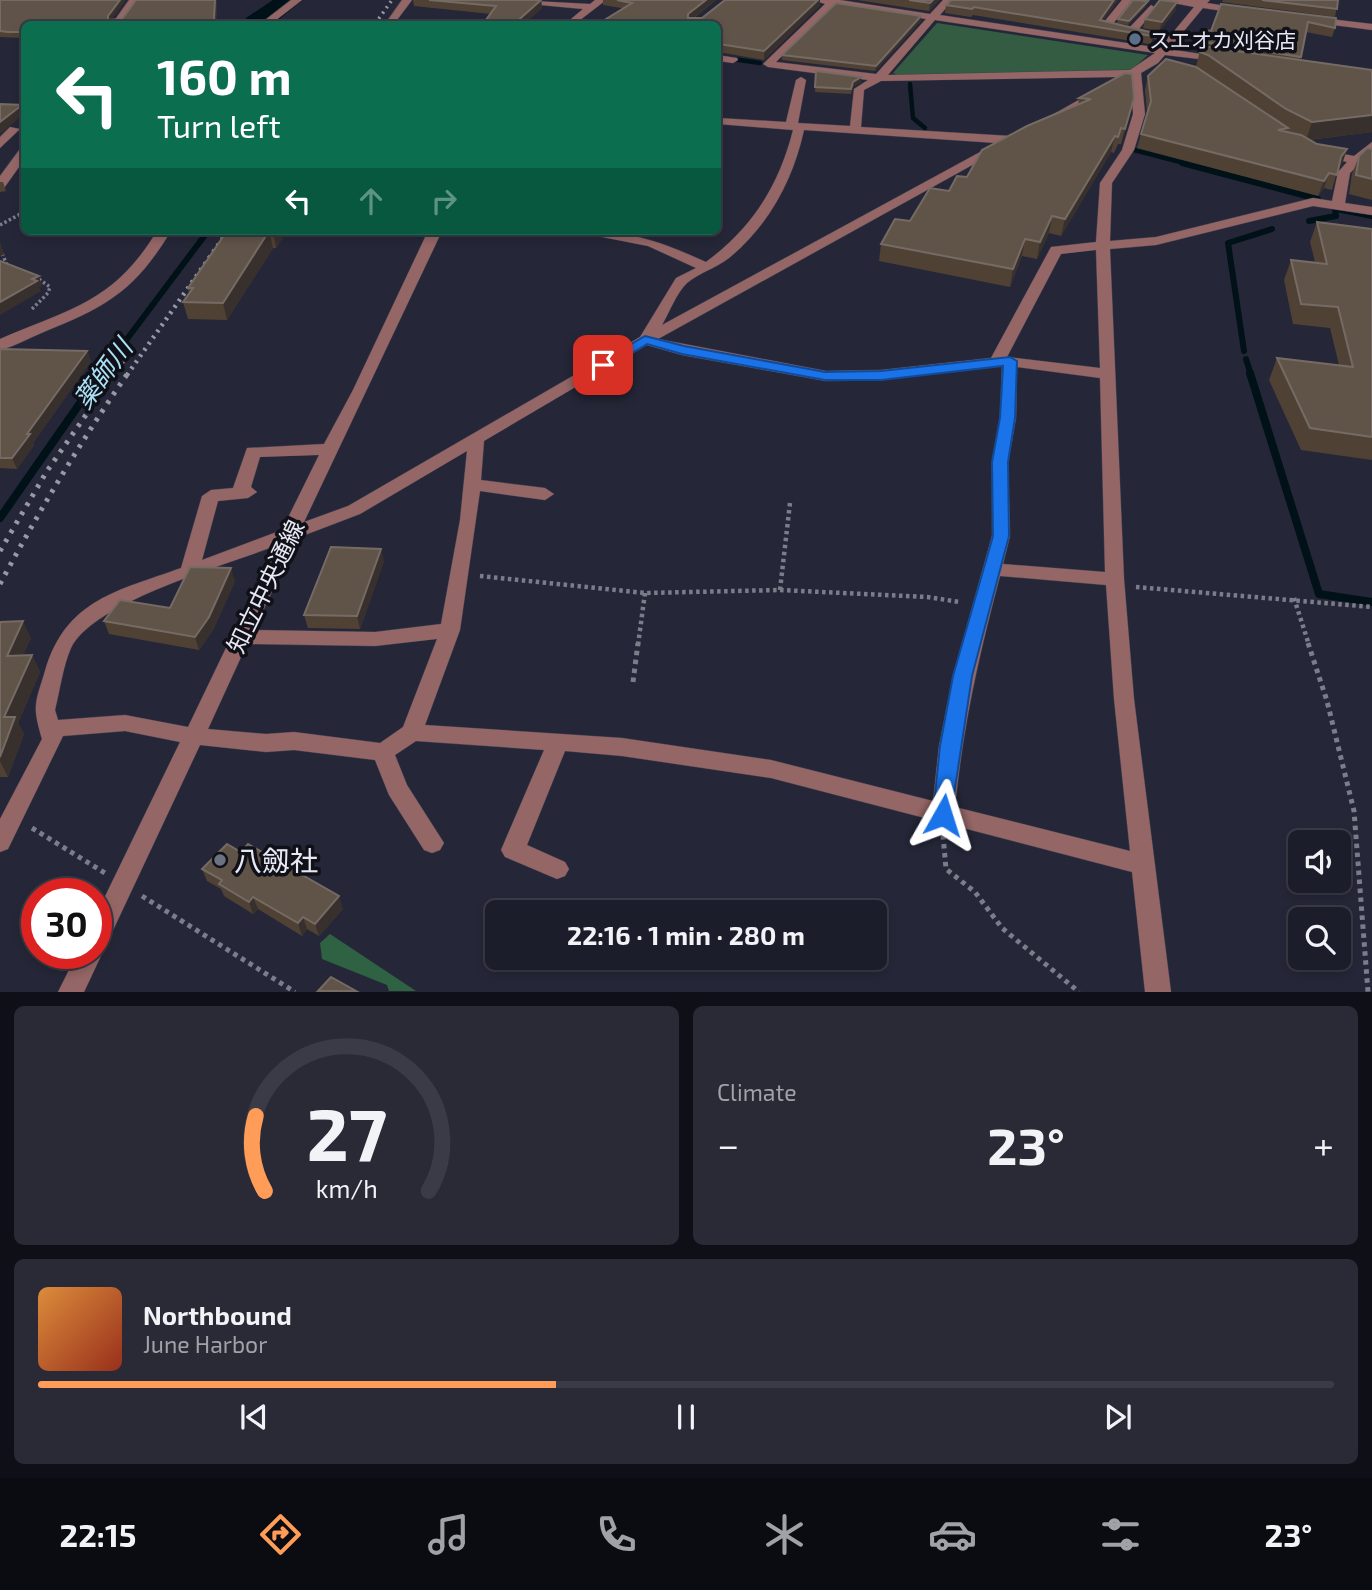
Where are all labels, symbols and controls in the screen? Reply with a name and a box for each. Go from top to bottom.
place label: スエオカ刈谷店 [1149,27,1296,52]
marker: スエオカ刈谷店 [1127,31,1143,47]
text: 160 m [157,46,292,105]
icon: left [42,49,133,140]
text: Turn left [157,106,281,144]
icon: left [279,182,317,220]
icon: ahead [352,182,390,220]
icon: right [425,182,463,220]
water label: 薬師川 [67,330,139,414]
pin [573,335,633,395]
icon: arrive [584,346,622,384]
street label: 知立中央通線 [220,515,310,657]
position arrow [906,778,980,852]
map controls [1288,830,1351,970]
button: sound [1288,830,1351,893]
place label: 八劔社 [234,843,318,877]
marker: 八劔社 [212,852,228,868]
speed limit sign: 30 [21,878,112,969]
button: search [1288,907,1351,970]
text: 22:16 · 1 min · 280 m [567,919,805,950]
text: Climate [717,1078,797,1106]
text: 27 [306,1089,387,1177]
text: 23° [987,1113,1065,1175]
text: − [717,1121,739,1167]
text: + [1313,1121,1334,1167]
text: km/h [315,1173,378,1203]
text: Northbound [143,1299,292,1330]
text: June Harbor [143,1330,267,1358]
icon: previous [235,1398,273,1436]
icon: pause [667,1398,705,1436]
icon: next [1099,1398,1137,1436]
icon: directions [256,1510,305,1559]
icon: music [424,1510,473,1559]
icon: phone [592,1510,641,1559]
icon: climate [760,1510,809,1559]
icon: car [928,1510,977,1559]
icon: filters [1096,1510,1145,1559]
text: 22:15 [60,1515,136,1553]
text: 23° [1265,1515,1312,1553]

